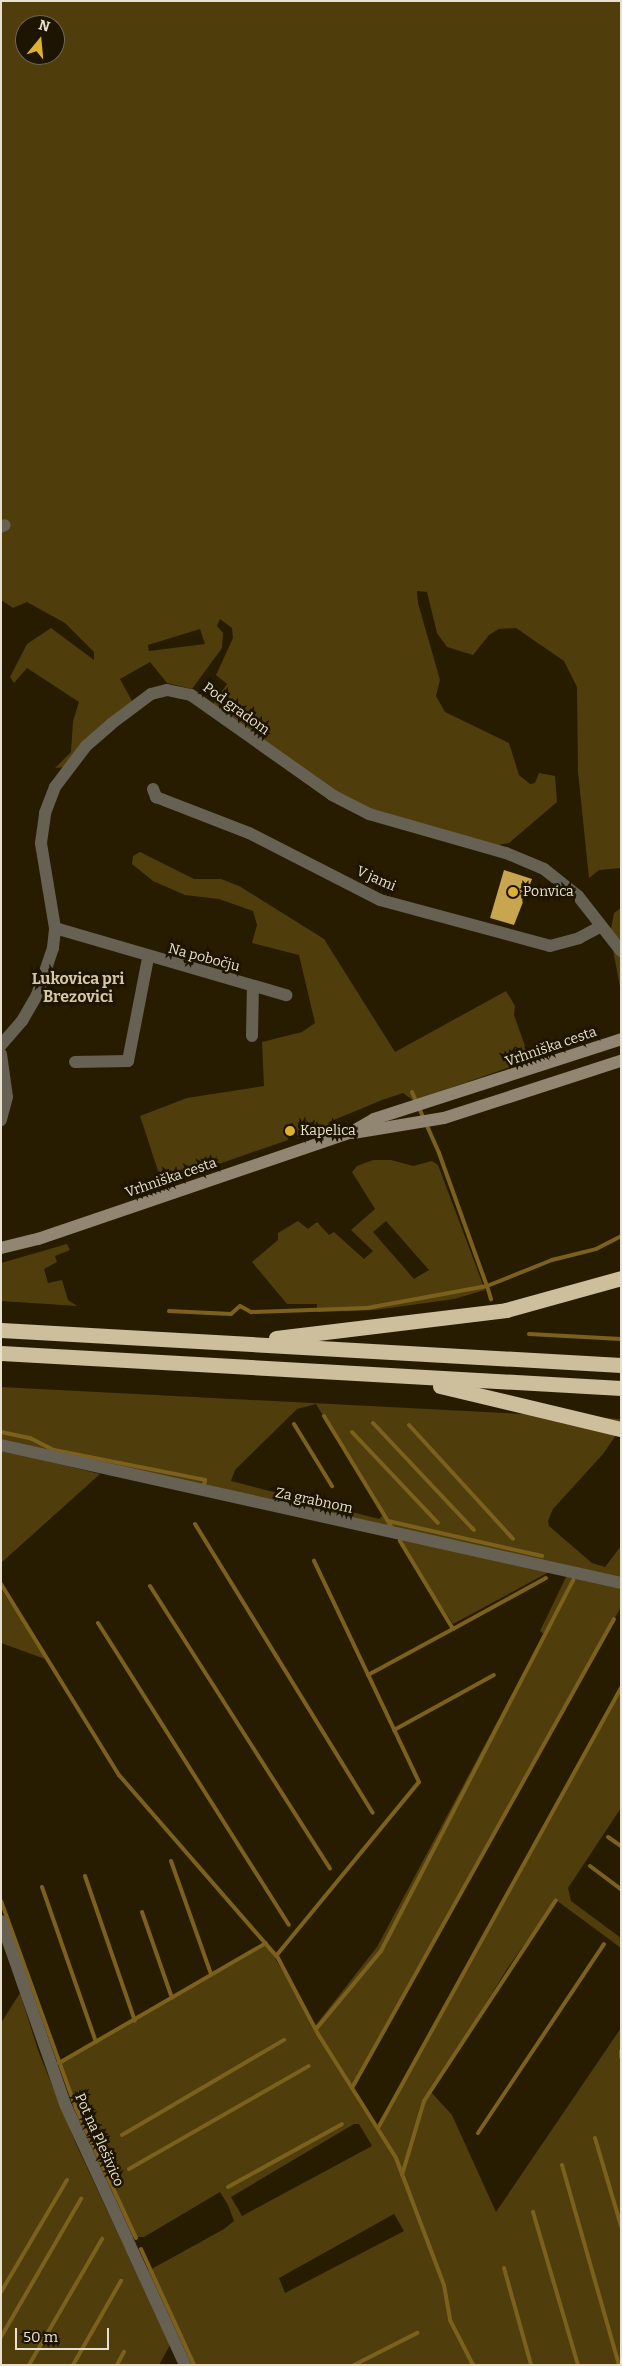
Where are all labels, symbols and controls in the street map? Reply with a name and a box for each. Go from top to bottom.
north arrow [15,15,65,65]
text: N [37,16,52,36]
street label: Pod gradom [200,679,272,739]
street label: V jami [354,863,398,895]
place label: Ponvica [523,884,574,900]
marker: Ponvica [507,886,519,898]
street label: Na pobočju [166,940,242,976]
district label: Lukovica pri Brezovici [32,969,124,1007]
street label: Vrhniška cesta [503,1024,599,1070]
place label: Kapelica [300,1123,356,1139]
marker: Kapelica [284,1125,296,1137]
street label: Vrhniška cesta [123,1155,219,1201]
street label: Za grabnom [274,1485,354,1517]
street label: Pot na Plešivico [71,2091,127,2189]
scale bar [18,2318,111,2350]
text: 50 m [23,2328,58,2346]

